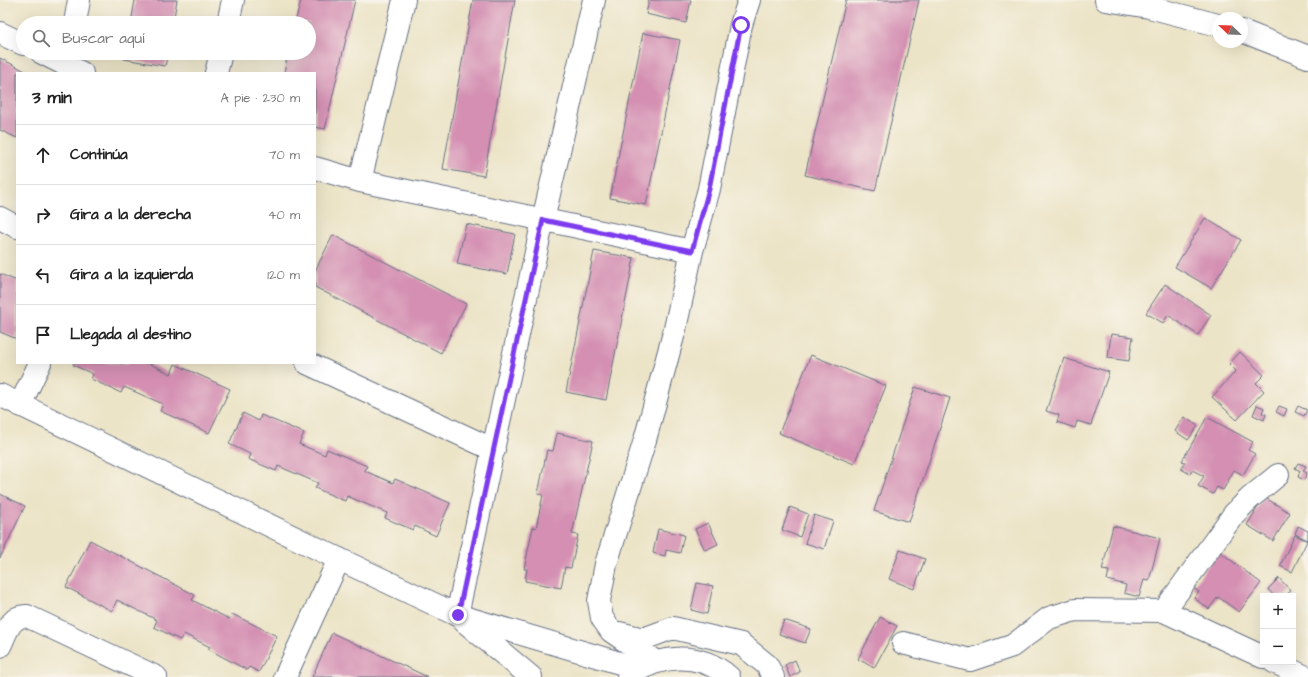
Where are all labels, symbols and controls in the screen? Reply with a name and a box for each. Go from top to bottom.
north arrow [1212,12,1248,48]
search box [16,16,316,60]
route start [732,16,750,34]
icon: search [30,27,52,49]
text: Buscar aquí [62,28,144,49]
text: 3 min [32,86,72,110]
text: A pie · 230 m [220,89,300,107]
icon: ahead [32,144,54,166]
text: Continúa [70,144,128,165]
text: 70 m [268,146,300,164]
icon: right [32,204,54,226]
text: Gira a la derecha [70,204,191,225]
text: 40 m [268,206,300,224]
icon: left [32,264,54,286]
text: Gira a la izquierda [70,264,193,285]
text: 120 m [267,266,300,284]
icon: arrive [32,324,54,346]
text: Llegada al destino [70,324,191,345]
map controls [1260,593,1296,665]
button: + [1260,593,1296,629]
route end [449,606,467,624]
button: − [1260,629,1296,665]

